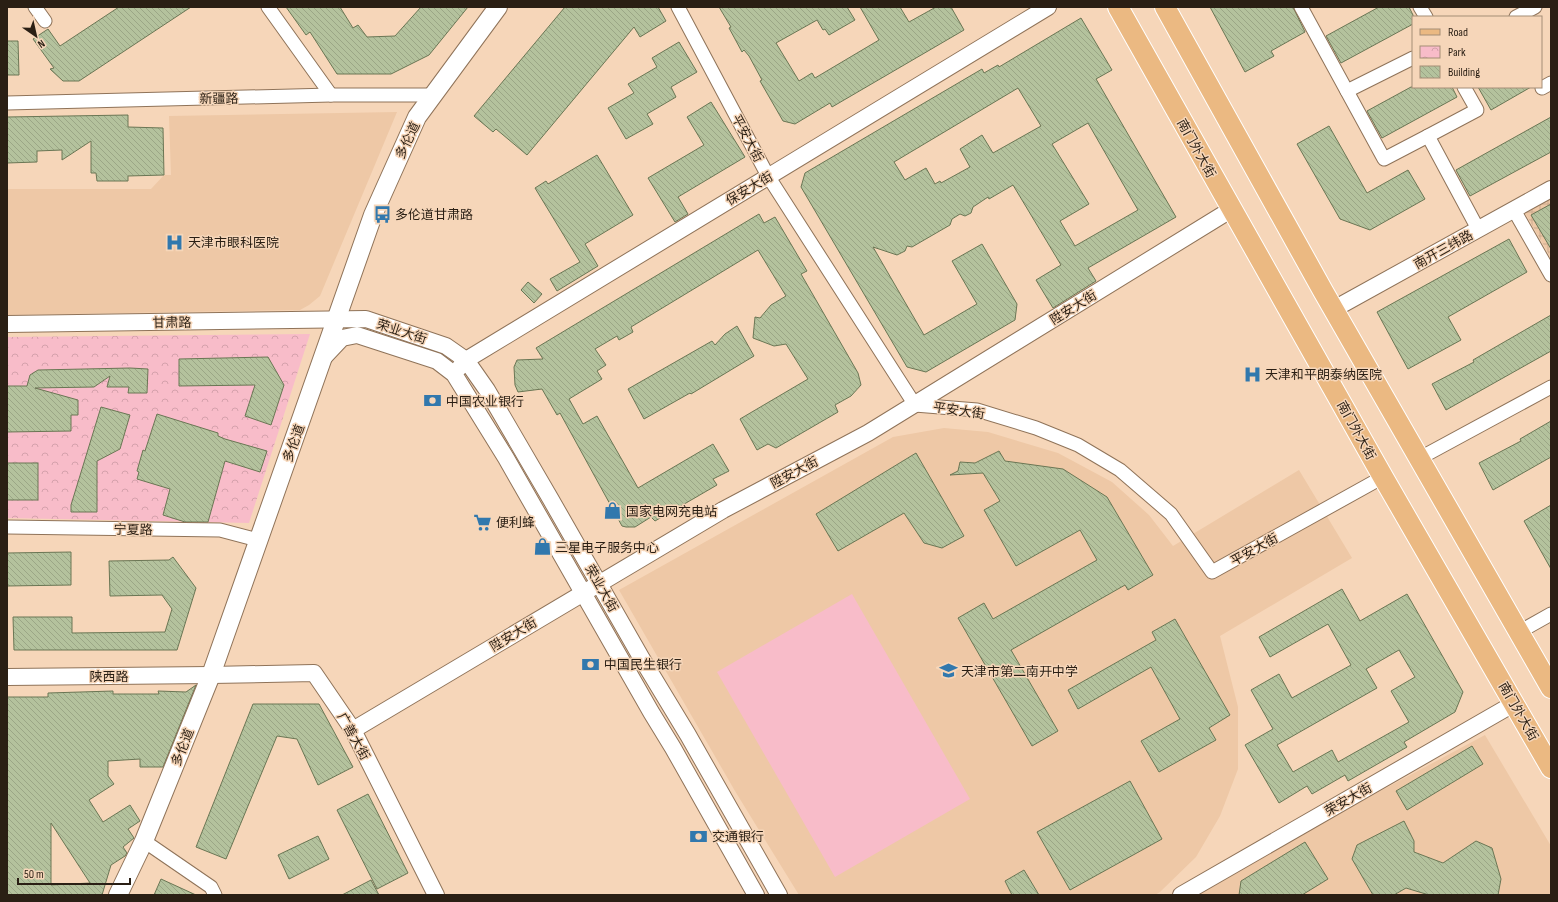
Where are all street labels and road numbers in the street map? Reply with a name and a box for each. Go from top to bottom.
street label: 新疆路 [199,91,239,107]
street label: 平安大街 [728,112,766,165]
street label: 南门外大街 [1173,116,1219,181]
street label: 多伦道 [392,119,424,161]
street label: 保安大街 [723,169,776,209]
street label: 南开三纬路 [1411,227,1476,273]
street label: 陞安大街 [1047,287,1100,328]
street label: 甘肃路 [152,315,192,331]
street label: 荣业大街 [374,316,429,348]
street label: 南门外大街 [1333,398,1379,463]
street label: 平安大街 [932,399,986,423]
street label: 多伦道 [280,422,308,464]
street label: 陞安大街 [768,454,821,492]
street label: 宁夏路 [113,522,153,538]
street label: 平安大街 [1228,530,1281,569]
street label: 荣业大街 [581,562,621,615]
street label: 陞安大街 [487,615,540,655]
street label: 陕西路 [89,669,129,685]
street label: 南门外大街 [1495,679,1541,744]
street label: 广善大街 [334,710,373,763]
street label: 多伦道 [168,726,198,768]
street label: 荣安大街 [1322,780,1375,820]

